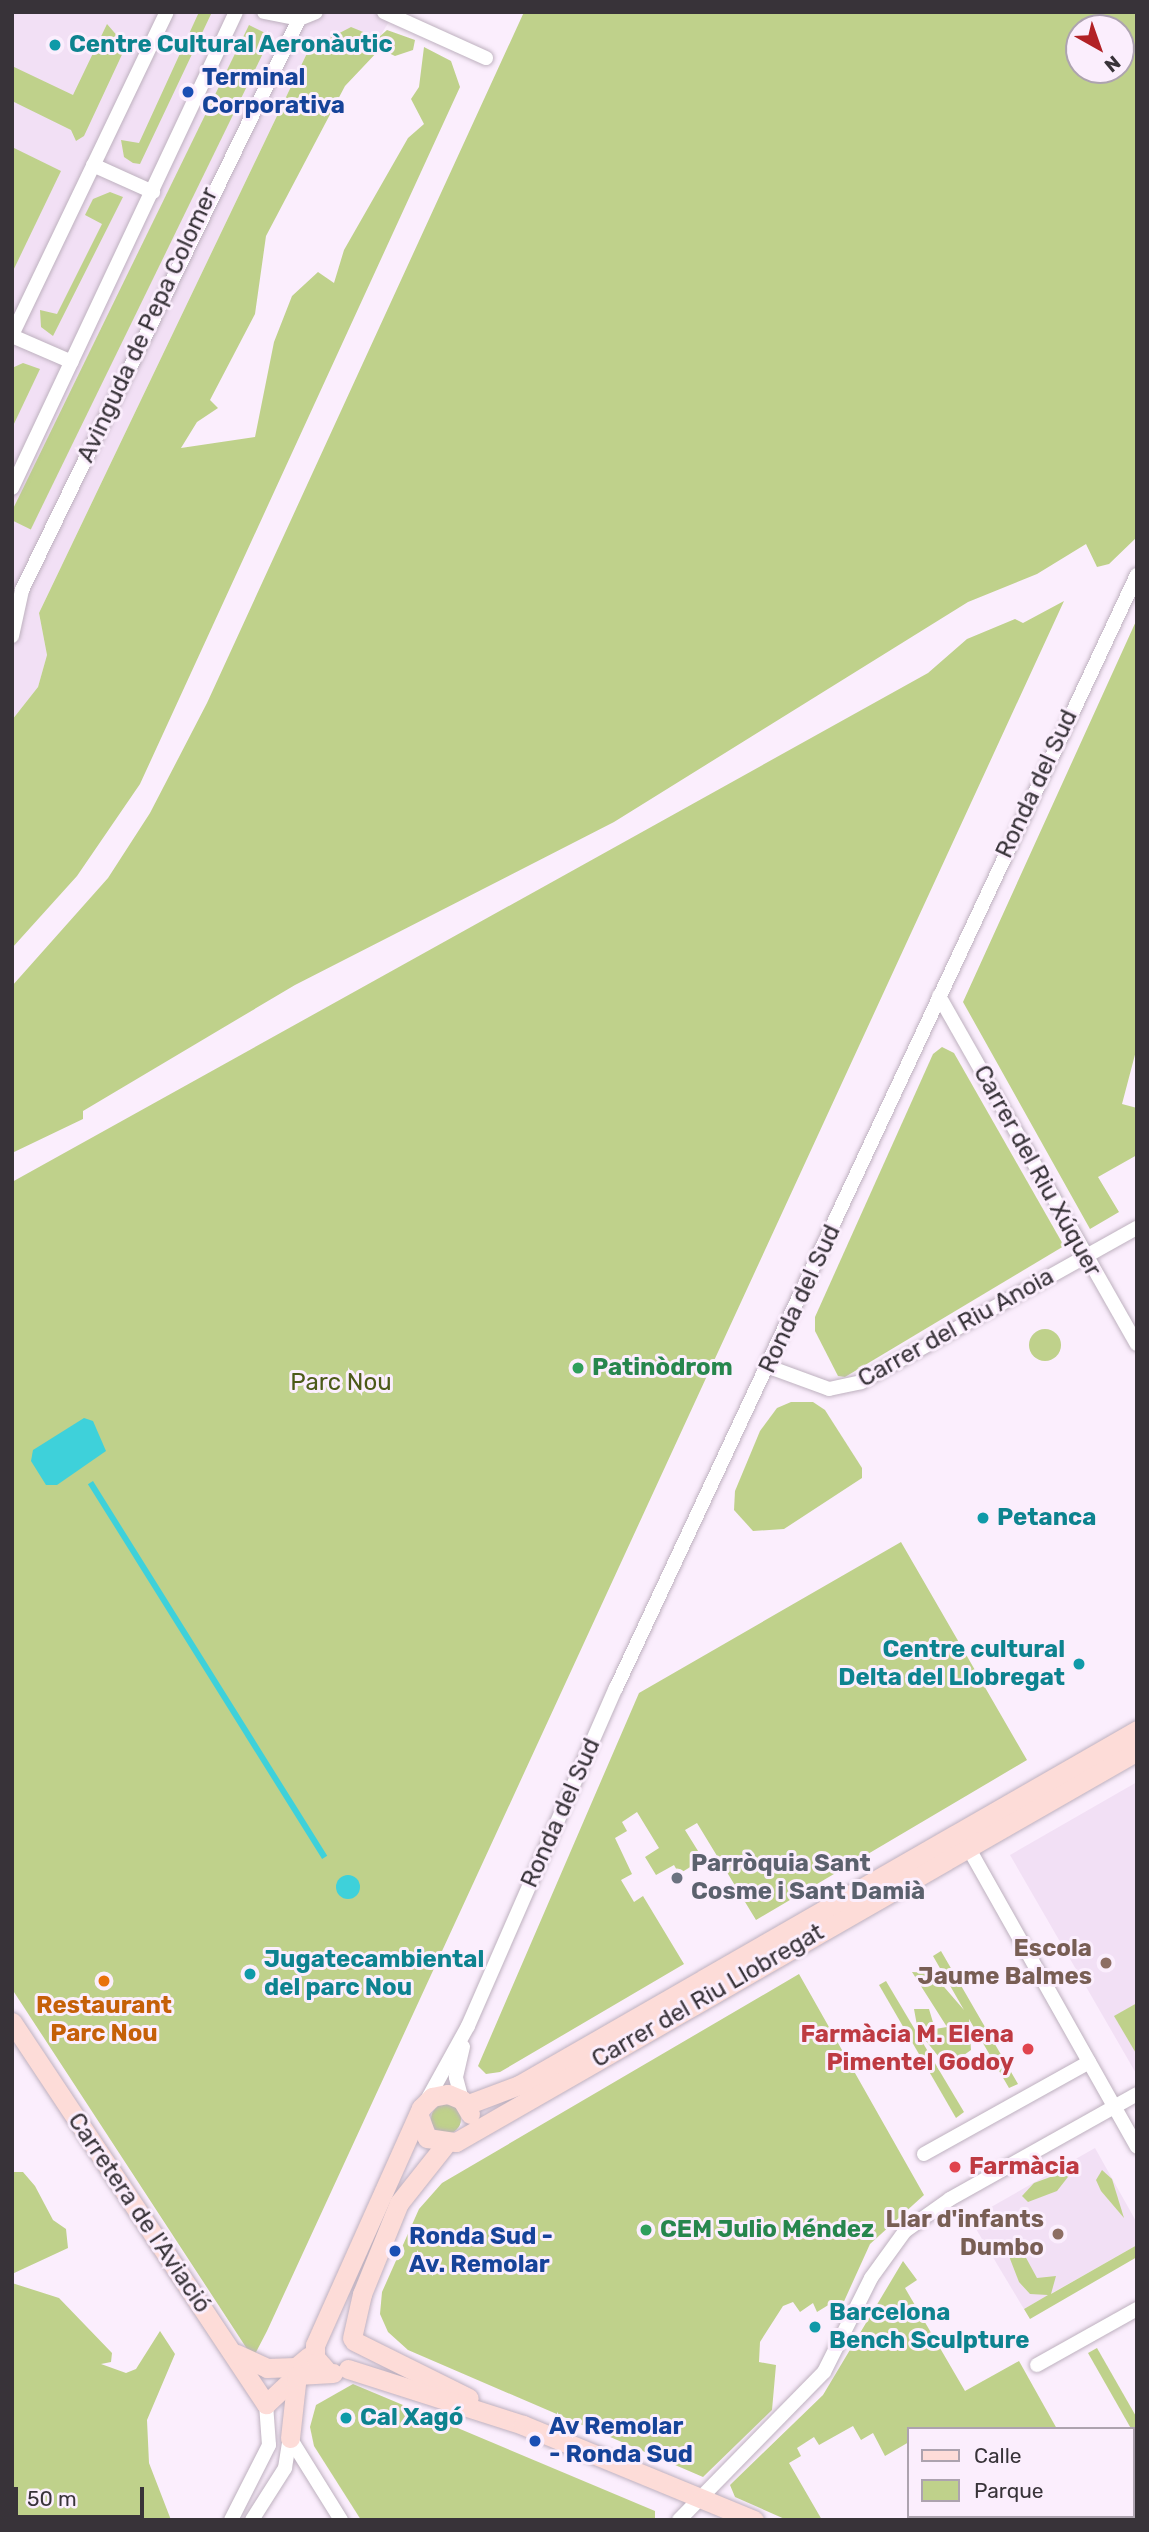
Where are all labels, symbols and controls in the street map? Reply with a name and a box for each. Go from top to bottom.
north arrow [1065,14,1135,84]
place label: Centre Cultural Aeronàutic [69,31,393,59]
marker: Centre Cultural Aeronàutic [47,37,63,53]
text: N [1100,51,1125,77]
place label: Terminal Corporativa [202,64,345,120]
marker: Terminal Corporativa [180,84,196,100]
street label: Avinguda de Pepa Colomer [72,183,224,467]
street label: Ronda del Sud [990,705,1084,863]
street label: Carrer del Riu Xúquer [967,1060,1107,1282]
street label: Ronda del Sud [753,1220,847,1378]
street label: Carrer del Riu Anoia [853,1262,1059,1394]
place label: Patinòdrom [592,1354,733,1382]
marker: Patinòdrom [570,1360,586,1376]
park label: Parc Nou [290,1369,392,1397]
place label: Petanca [997,1504,1096,1532]
marker: Petanca [975,1510,991,1526]
place label: Centre cultural Delta del Llobregat [838,1636,1065,1692]
marker: Centre cultural Delta del Llobregat [1071,1656,1087,1672]
street label: Ronda del Sud [515,1734,607,1892]
place label: Parròquia Sant Cosme i Sant Damià [691,1850,925,1906]
marker: Parròquia Sant Cosme i Sant Damià [669,1870,685,1886]
street label: Carrer del Riu Llobregat [587,1918,829,2074]
place label: Escola Jaume Balmes [918,1935,1092,1991]
place label: Jugatecambiental del parc Nou [264,1946,484,2002]
marker: Escola Jaume Balmes [1098,1955,1114,1971]
marker: Jugatecambiental del parc Nou [242,1966,258,1982]
marker: Restaurant Parc Nou [96,1973,112,1989]
place label: Restaurant Parc Nou [36,1992,172,2048]
place label: Farmàcia M. Elena Pimentel Godoy [800,2021,1014,2077]
marker: Farmàcia M. Elena Pimentel Godoy [1020,2041,1036,2057]
street label: Carretera de l'Aviació [61,2108,217,2318]
place label: Farmàcia [969,2153,1080,2181]
marker: Farmàcia [947,2159,963,2175]
place label: Llar d'infants Dumbo [885,2206,1044,2262]
place label: CEM Julio Méndez [660,2216,874,2244]
marker: CEM Julio Méndez [638,2222,654,2238]
place label: Ronda Sud - Av. Remolar [409,2223,553,2279]
marker: Llar d'infants Dumbo [1050,2226,1066,2242]
marker: Ronda Sud - Av. Remolar [387,2243,403,2259]
place label: Barcelona Bench Sculpture [829,2299,1029,2355]
marker: Barcelona Bench Sculpture [807,2319,823,2335]
place label: Cal Xagó [360,2404,463,2432]
marker: Cal Xagó [338,2410,354,2426]
place label: Av Remolar - Ronda Sud [549,2413,693,2469]
legend [908,2427,1135,2518]
marker: Av Remolar - Ronda Sud [527,2433,543,2449]
text: Calle [974,2443,1022,2468]
scale bar [18,2472,147,2516]
text: Parque [974,2478,1044,2503]
text: 50 m [27,2486,77,2511]

